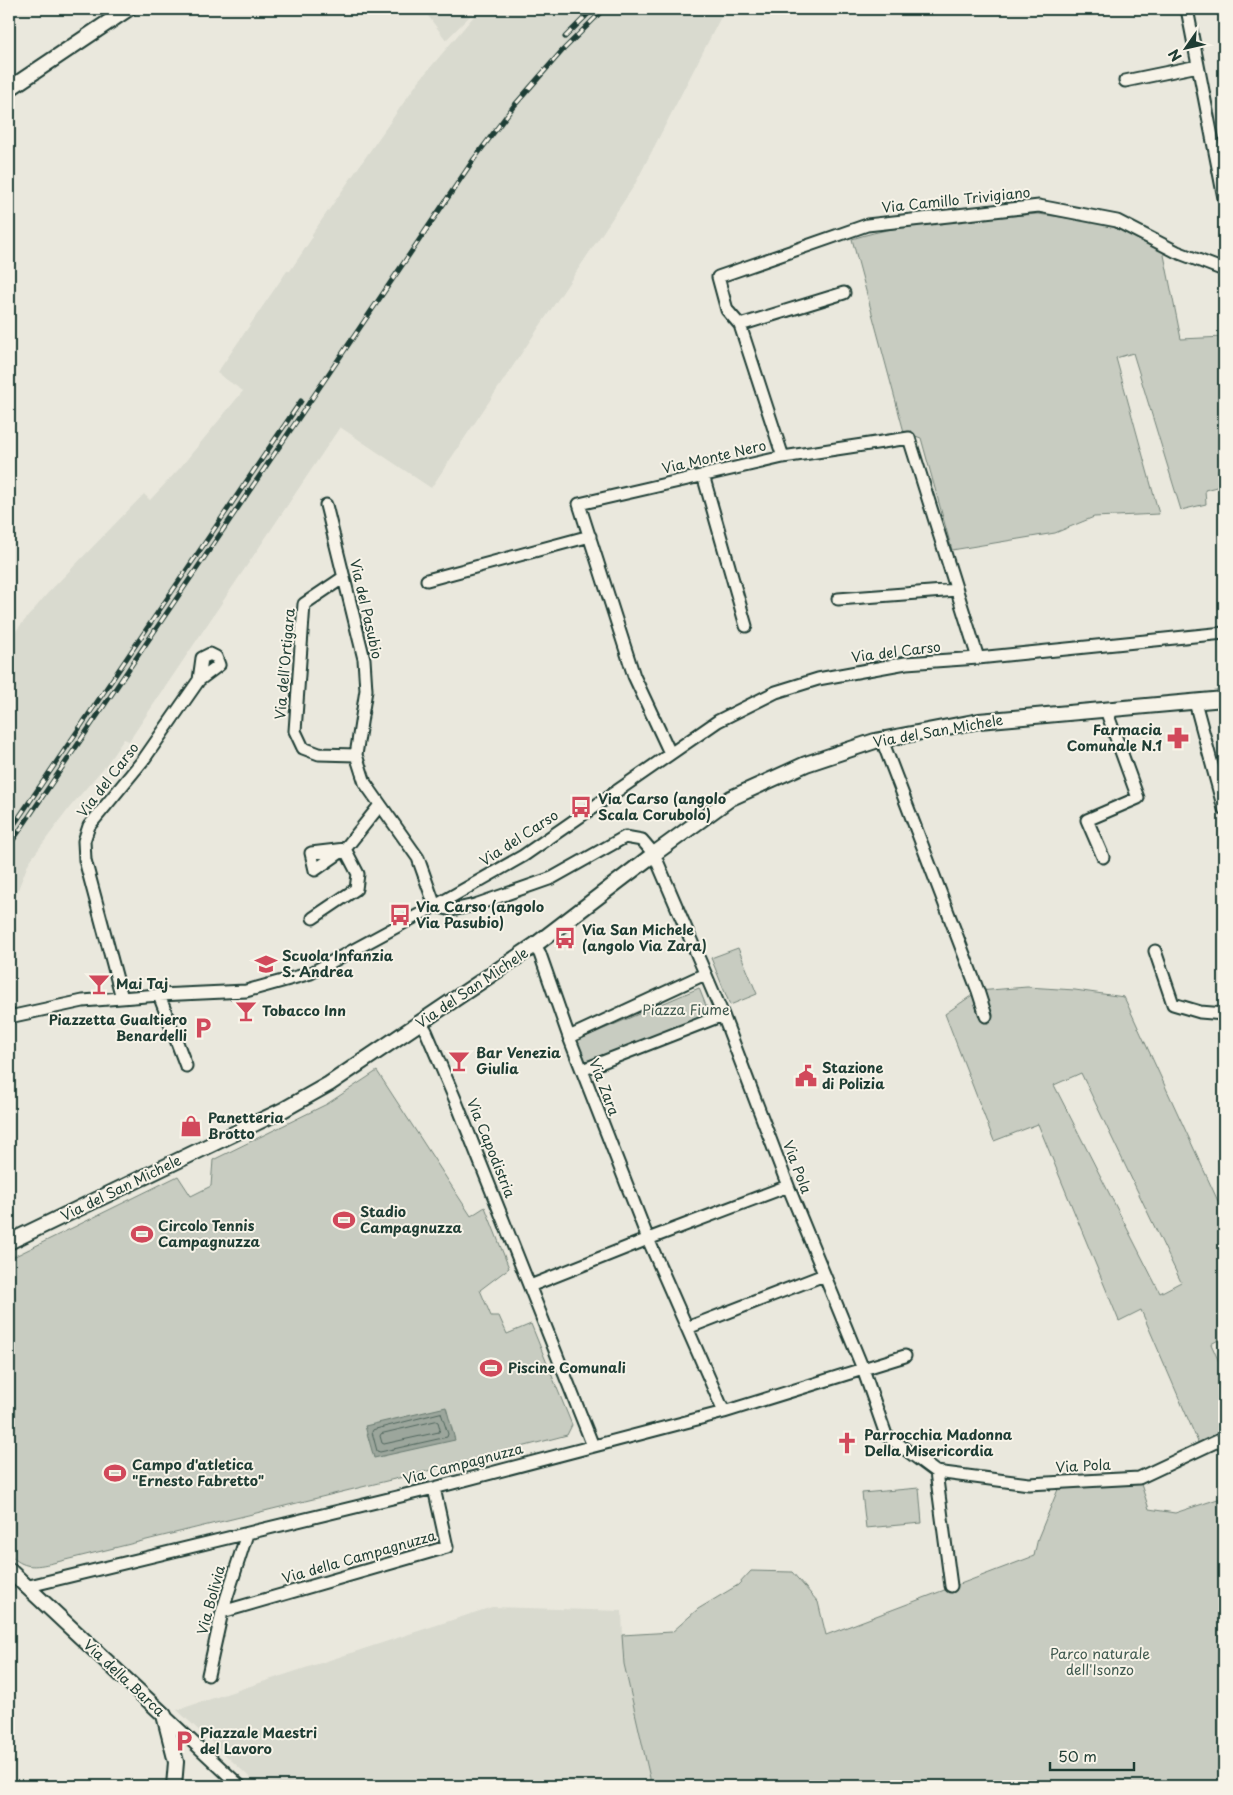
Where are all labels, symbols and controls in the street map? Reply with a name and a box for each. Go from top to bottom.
north arrow [1160,22,1210,72]
text: N [1163,45,1187,66]
street label: Via Camillo Trivigiano [881,181,1031,218]
street label: Via Monte Nero [660,434,768,479]
street label: Via del Pasubio [345,557,388,661]
street label: Via dell'Ortigara [269,607,300,721]
street label: Via del Carso [850,636,942,667]
street label: Via del San Michele [871,709,1005,752]
place label: Farmacia Comunale N.1 [1067,719,1162,756]
pharmacy icon: Farmacia Comunale N.1 [1165,725,1191,751]
street label: Via del Carso [72,738,144,822]
place label: Via Carso (angolo Scala Corubolo) [598,788,726,825]
bus stop icon: Via Carso (angolo Scala Corubolo) [568,794,594,820]
street label: Via del Carso [475,804,562,871]
place label: Via Carso (angolo Via Pasubio) [416,896,544,933]
bus stop icon: Via Carso (angolo Via Pasubio) [387,902,413,928]
place label: Via San Michele (angolo Via Zara) [582,919,707,956]
bus stop icon: Via San Michele (angolo Via Zara) [552,925,578,951]
street label: Via del San Michele [411,942,533,1033]
place label: Scuola Infanzia S. Andrea [282,945,394,982]
school or university icon: Scuola Infanzia S. Andrea [253,951,279,977]
bar icon: Mai Taj [86,971,112,997]
place label: Mai Taj [116,973,169,994]
bar icon: Tobacco Inn [233,998,259,1024]
park label: Piazza Fiume [642,999,730,1020]
place label: Tobacco Inn [262,1000,346,1021]
place label: Piazzetta Gualtiero Benardelli [49,1009,187,1046]
parking icon: Piazzetta Gualtiero Benardelli [190,1015,216,1041]
place label: Bar Venezia Giulia [476,1042,561,1079]
bar icon: Bar Venezia Giulia [446,1048,472,1074]
street label: Via Zara [584,1055,625,1119]
place label: Stazione di Polizia [822,1057,885,1094]
public building icon: Stazione di Polizia [793,1063,819,1089]
street label: Via Capodistria [462,1095,521,1201]
place label: Panetteria Brotto [208,1107,284,1144]
shop icon: Panetteria Brotto [178,1113,204,1139]
street label: Via Pola [778,1137,817,1197]
street label: Via del San Michele [57,1149,185,1226]
place label: Stadio Campagnuzza [360,1201,463,1238]
sports icon: Stadio Campagnuzza [331,1207,357,1233]
place label: Circolo Tennis Campagnuzza [158,1215,261,1252]
sports icon: Circolo Tennis Campagnuzza [129,1221,155,1247]
sports icon: Piscine Comunali [478,1355,504,1381]
place label: Piscine Comunali [508,1357,626,1378]
place label: Parrocchia Madonna Della Misericordia [864,1424,1013,1461]
church icon: Parrocchia Madonna Della Misericordia [834,1430,860,1456]
street label: Via Campagnuzza [401,1437,525,1490]
place label: Campo d'atletica "Ernesto Fabretto" [132,1454,264,1491]
street label: Via Pola [1055,1454,1112,1477]
sports icon: Campo d'atletica "Ernesto Fabretto" [102,1460,128,1486]
street label: Via della Campagnuzza [279,1524,439,1589]
street label: Via Bolivia [191,1563,230,1637]
street label: Via della Barca [79,1634,170,1721]
park label: Parco naturale dell'Isonzo [1050,1643,1150,1680]
place label: Piazzale Maestri del Lavoro [200,1722,317,1759]
parking icon: Piazzale Maestri del Lavoro [171,1728,197,1754]
scale bar [1050,1740,1134,1772]
text: 50 m [1058,1744,1097,1767]

